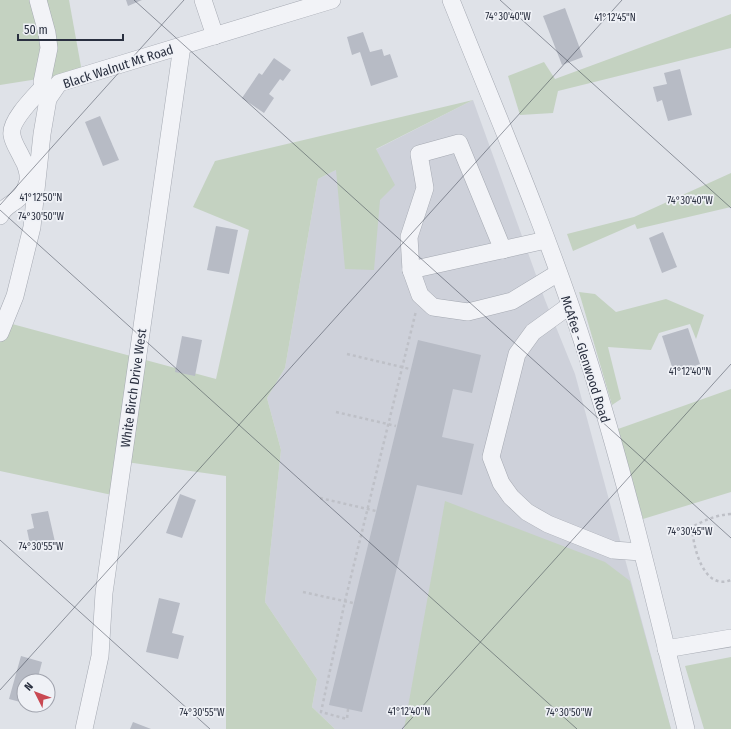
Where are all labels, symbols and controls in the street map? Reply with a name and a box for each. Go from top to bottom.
text: 74°30'40"W [485,11,531,23]
text: 41°12'45"N [594,12,636,24]
scale bar [18,16,123,42]
text: 50 m [24,23,48,37]
street label: Black Walnut Mt Road [61,42,175,91]
text: 41°12'50"N [20,192,62,204]
text: 74°30'40"W [667,195,713,207]
text: 74°30'50"W [18,211,64,223]
street label: McAfee - Glenwood Road [558,294,613,424]
street label: White Birch Drive West [118,327,149,448]
text: 41°12'40"N [669,366,711,378]
text: 74°30'45"W [668,526,713,538]
text: 74°30'55"W [19,541,64,553]
north arrow [16,673,56,713]
text: N [22,680,36,693]
text: 41°12'40"N [388,706,430,718]
text: 74°30'55"W [180,707,225,719]
text: 74°30'50"W [546,707,592,719]

